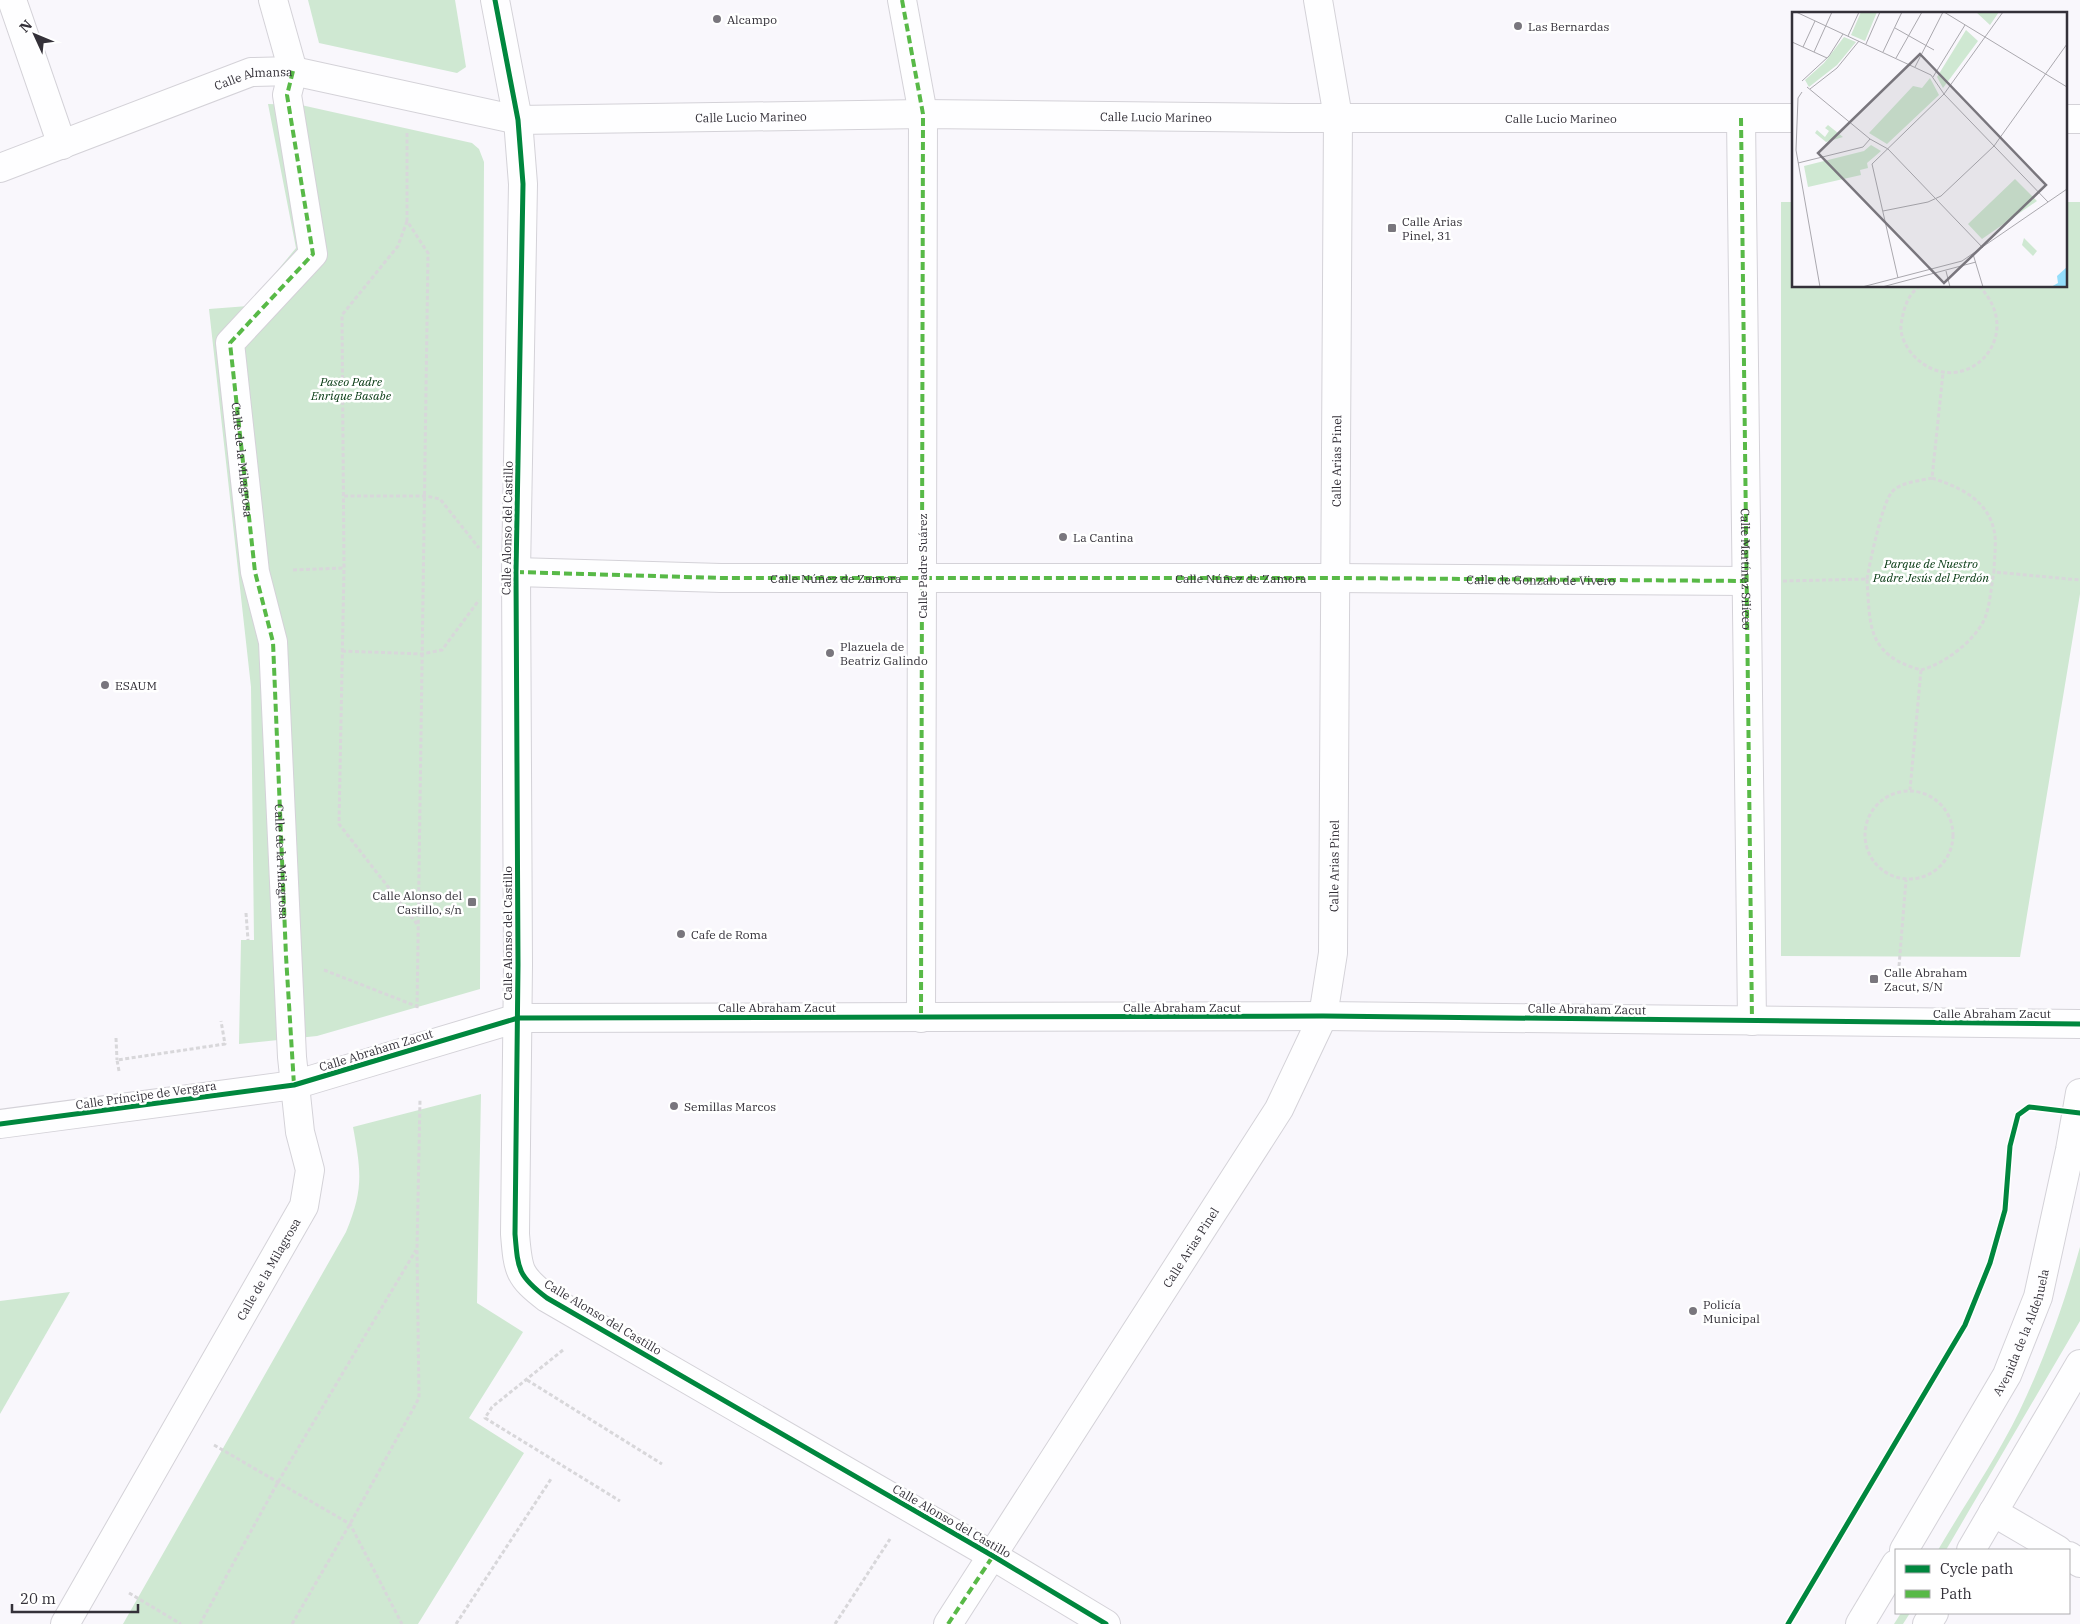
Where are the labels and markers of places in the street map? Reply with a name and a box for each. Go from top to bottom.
place label: Alcampo [727,12,777,27]
marker: Alcampo [711,13,723,25]
place label: Las Bernardas [1528,19,1609,34]
marker: Las Bernardas [1512,20,1524,32]
place label: Calle Arias Pinel, 31 [1402,214,1463,243]
marker: Calle Arias Pinel, 31 [1386,222,1398,234]
place label: La Cantina [1073,530,1134,545]
marker: La Cantina [1057,531,1069,543]
place label: Plazuela de Beatriz Galindo [840,639,928,668]
marker: Plazuela de Beatriz Galindo [824,647,836,659]
place label: ESAUM [115,678,157,693]
marker: ESAUM [99,679,111,691]
place label: Calle Alonso del Castillo, s/n [372,888,462,917]
marker: Calle Alonso del Castillo, s/n [466,896,478,908]
place label: Cafe de Roma [691,927,768,942]
marker: Cafe de Roma [675,928,687,940]
place label: Calle Abraham Zacut, S/N [1884,965,1968,994]
marker: Calle Abraham Zacut, S/N [1868,973,1880,985]
place label: Semillas Marcos [684,1099,776,1114]
marker: Semillas Marcos [668,1100,680,1112]
place label: Policía Municipal [1703,1297,1760,1326]
marker: Policía Municipal [1687,1305,1699,1317]

